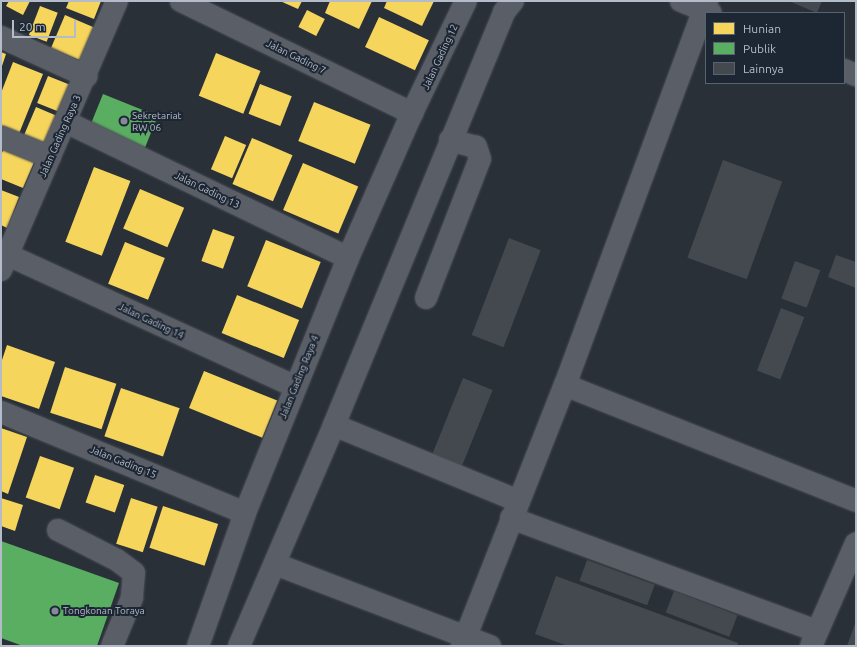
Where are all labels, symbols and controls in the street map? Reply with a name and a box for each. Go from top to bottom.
scale bar [14,12,78,38]
legend [705,12,845,84]
text: 20 m [19,20,46,33]
street label: Jalan Gading 12 [420,22,460,92]
text: Hunian [743,22,781,35]
street label: Jalan Gading 7 [264,37,328,77]
text: Publik [743,42,776,55]
text: Lainnya [743,62,784,75]
street label: Jalan Gading Raya 3 [36,93,84,179]
place label: Sekretariat RW 06 [132,109,181,132]
marker: Sekretariat RW 06 [119,116,129,126]
street label: Jalan Gading 13 [172,169,242,211]
street label: Jalan Gading 14 [116,301,186,341]
street label: Jalan Gading Raya 4 [277,334,321,420]
street label: Jalan Gading 15 [88,443,158,481]
place label: Tongkonan Toraya [63,605,145,617]
marker: Tongkonan Toraya [50,606,60,616]

